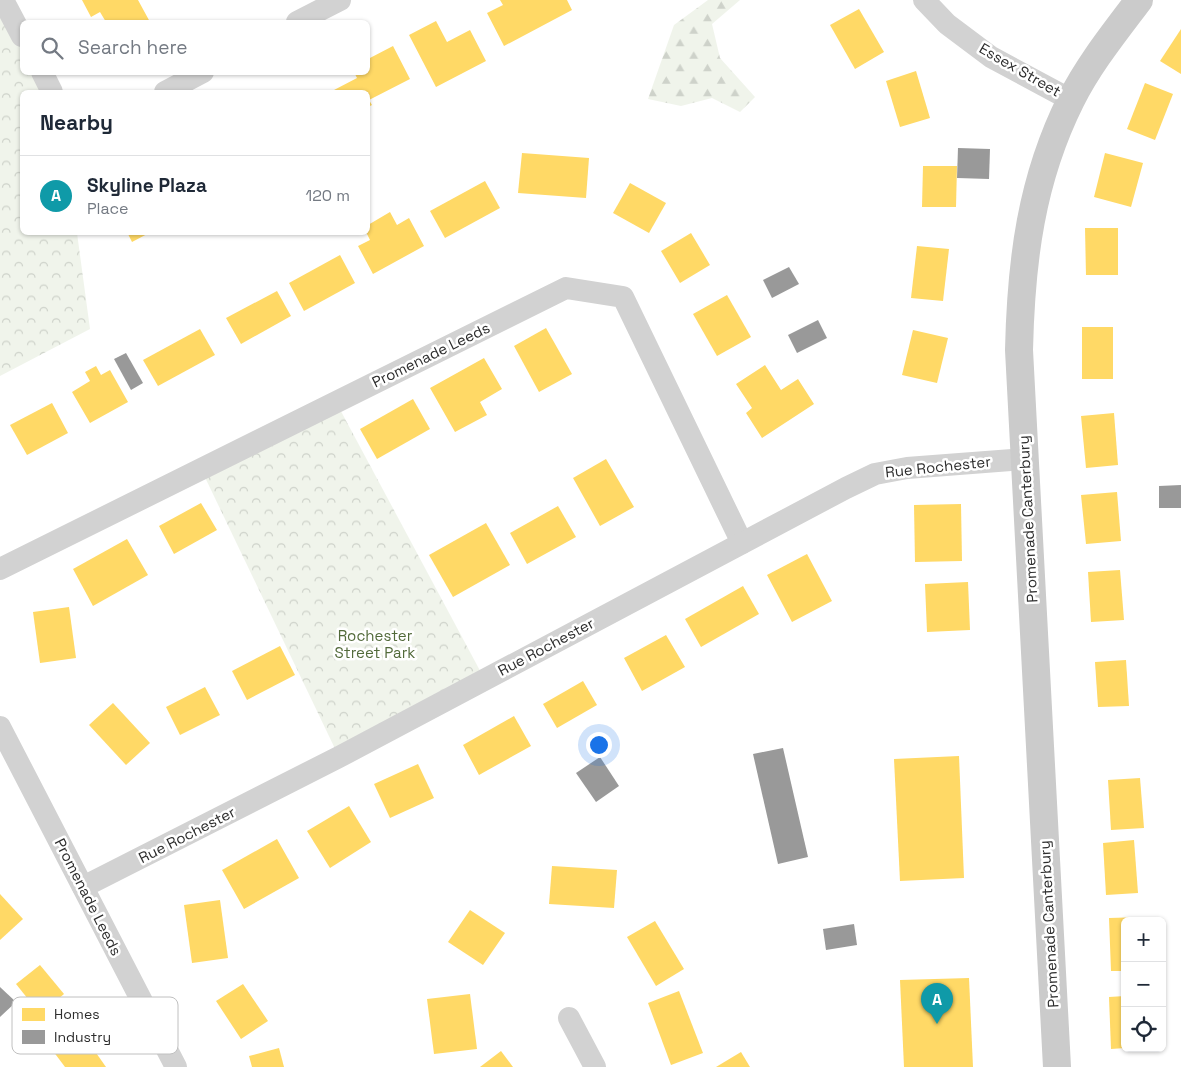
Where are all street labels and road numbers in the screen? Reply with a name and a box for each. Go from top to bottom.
street label: Essex Street [976,39,1065,101]
street label: Promenade Leeds [369,318,493,391]
street label: Promenade Canterbury [1014,435,1041,603]
street label: Rue Rochester [884,451,992,481]
street label: Rue Rochester [494,613,597,680]
street label: Rue Rochester [135,802,239,867]
street label: Promenade Leeds [51,835,126,959]
street label: Promenade Canterbury [1035,840,1062,1008]

